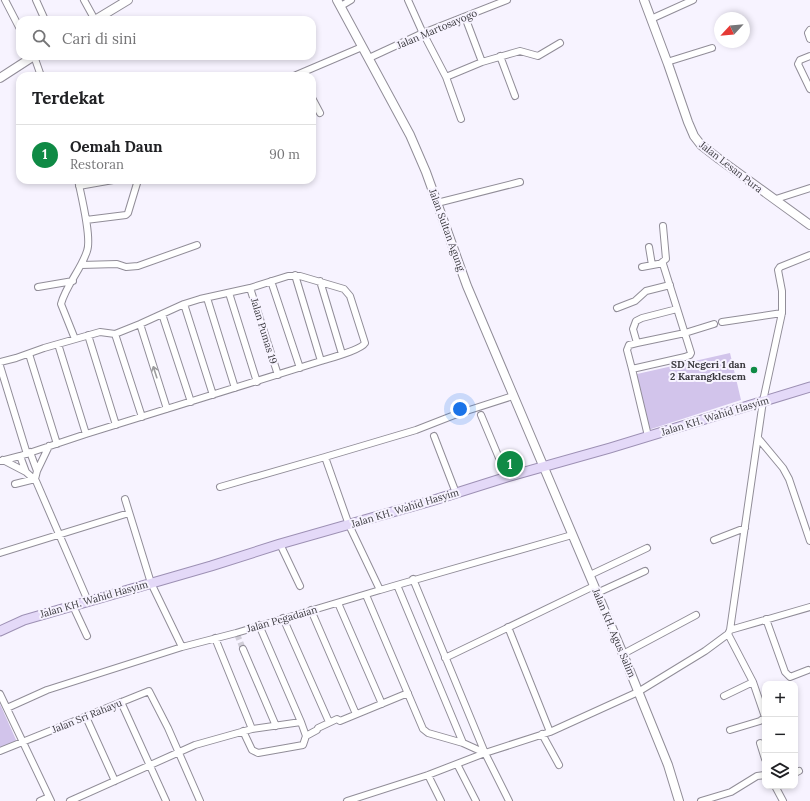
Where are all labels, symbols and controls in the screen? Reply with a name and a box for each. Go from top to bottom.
street label: Jalan Martosayogo [394,6,479,52]
north arrow [714,12,750,48]
search box [16,16,316,60]
icon: search [30,27,52,49]
text: Cari di sini [62,29,137,48]
text: Terdekat [32,87,105,109]
text: Oemah Daun [70,137,163,156]
street label: Jalan Lesan Pura [696,138,765,196]
text: 1 [42,146,48,163]
text: 90 m [269,146,300,163]
text: Restoran [70,156,124,173]
street label: Jalan Sultan Agung [426,186,468,273]
street label: Jalan Pumas 19 [248,296,280,366]
place label: SD Negeri 1 dan 2 Karangklesem [670,358,747,383]
marker: SD Negeri 1 dan 2 Karangklesem [749,365,759,375]
one-way arrow [151,366,158,379]
street label: Jalan KH. Wahid Hasyim [659,393,770,439]
your location [450,399,470,419]
pin: 1 [497,449,523,479]
street label: Jalan KH. Wahid Hasyim [349,485,460,531]
street label: Jalan KH. Wahid Hasyim [38,577,150,621]
street label: Jalan KH. Agus Salim [589,586,639,679]
street label: Jalan Pegadaian [244,603,319,636]
map controls [762,681,798,789]
button: + [762,681,798,717]
street label: Jalan Sri Rahayu [49,696,124,736]
button: − [762,717,798,753]
button: layers [762,753,798,789]

